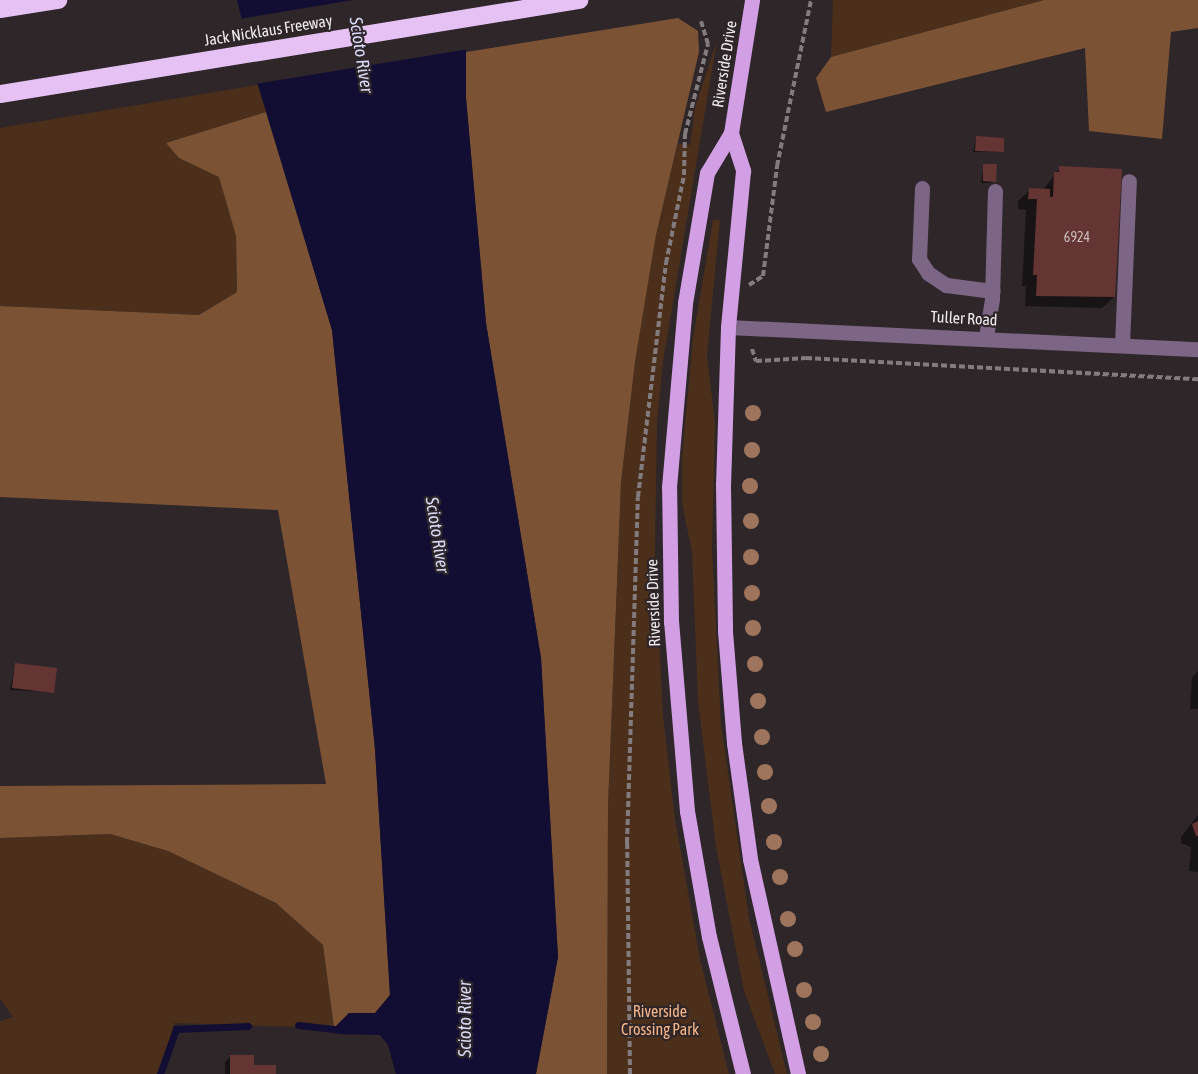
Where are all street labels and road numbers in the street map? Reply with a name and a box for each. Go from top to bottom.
street label: Jack Nicklaus Freeway [202,10,334,50]
street label: Riverside Drive [708,19,740,109]
street label: Tuller Road [930,307,998,329]
street label: Riverside Drive [642,559,664,647]

